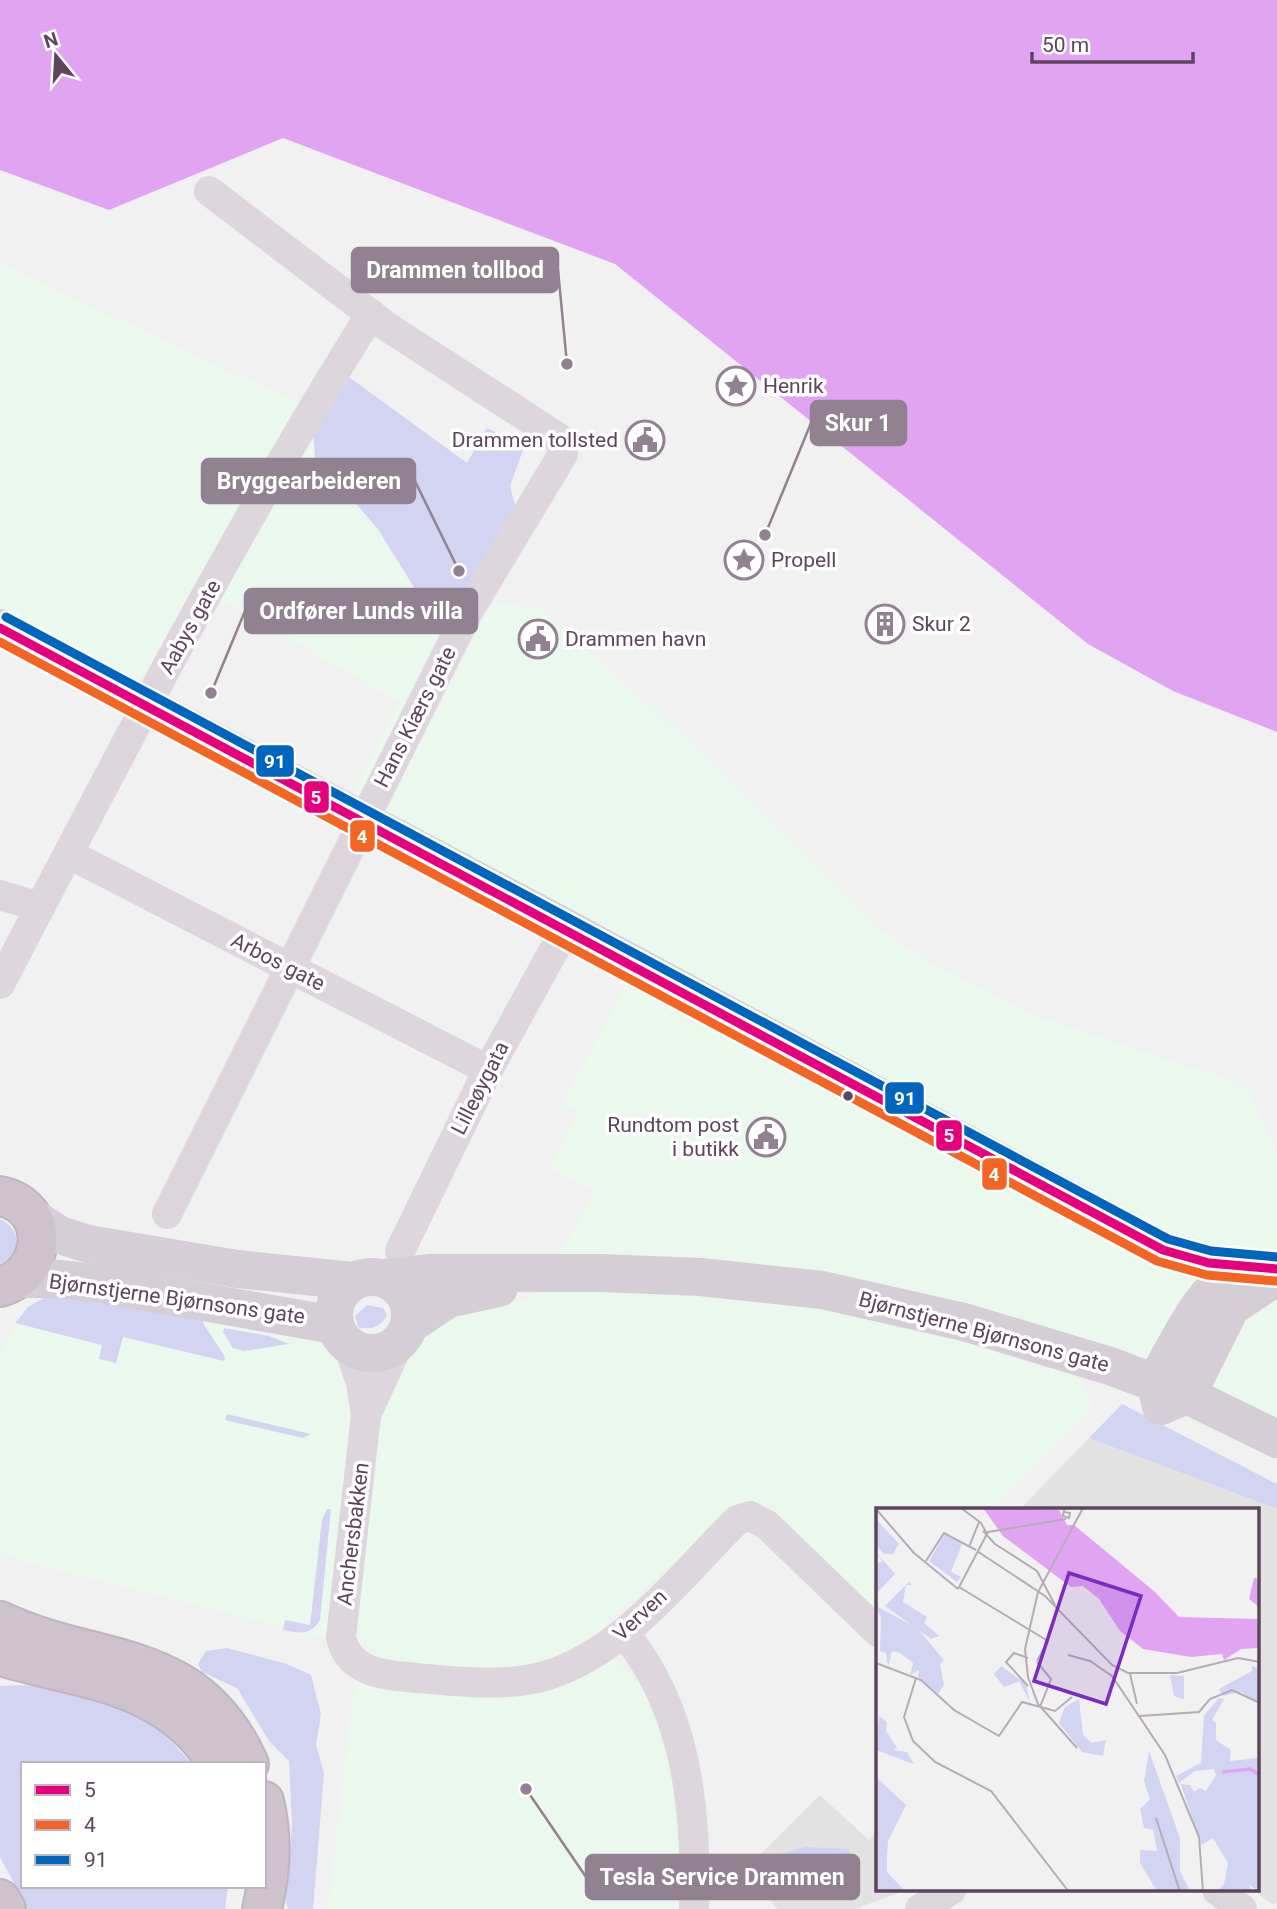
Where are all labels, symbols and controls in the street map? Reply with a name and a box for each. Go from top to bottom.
north arrow [21,21,91,91]
scale bar [1032,21,1193,65]
text: N [41,27,61,53]
text: 50 m [1042,33,1089,57]
callout: Drammen tollbod [352,248,558,292]
text: Drammen tollbod [366,257,544,284]
place icon: Henrik [715,365,757,407]
place label: Henrik [763,374,824,398]
callout: Skur 1 [811,401,906,445]
text: Skur 1 [825,410,891,437]
public building icon: Drammen tollsted [624,419,666,461]
place label: Drammen tollsted [452,428,618,452]
callout: Bryggearbeideren [202,459,415,503]
text: Bryggearbeideren [217,468,401,495]
place icon: Propell [723,539,765,581]
place label: Propell [771,548,836,572]
street label: Aabys gate [154,576,226,678]
callout: Ordfører Lunds villa [245,589,477,633]
text: Ordfører Lunds villa [259,598,463,625]
building icon: Skur 2 [864,603,906,645]
place label: Skur 2 [912,612,971,636]
public building icon: Drammen havn [517,618,559,660]
place label: Drammen havn [565,627,706,651]
street label: Hans Kiærs gate [369,643,461,791]
line badge: 91 [255,744,295,778]
text: 91 [264,750,286,773]
line badge: 5 [303,780,330,814]
text: 5 [311,786,322,809]
line badge: 4 [349,819,376,853]
text: 4 [357,825,368,848]
street label: Arbos gate [227,928,329,996]
street label: Lilleøygata [446,1038,514,1138]
line badge: 91 [884,1081,925,1115]
text: 91 [894,1087,916,1110]
unlabelled marker [841,1089,855,1103]
place label: Rundtom post i butikk [607,1113,739,1161]
public building icon: Rundtom post i butikk [745,1116,787,1158]
line badge: 5 [935,1119,963,1152]
text: 5 [944,1124,955,1147]
line badge: 4 [981,1157,1008,1191]
text: 4 [989,1163,1000,1186]
street label: Bjørnstjerne Bjørnsons gate [48,1269,306,1329]
street label: Bjørnstjerne Bjørnsons gate [856,1287,1112,1377]
street label: Anchersbakken [332,1461,374,1607]
inset map [876,1508,1260,1892]
street label: Verven [608,1584,672,1646]
legend [21,1762,266,1888]
text: 5 [84,1778,96,1802]
text: 4 [84,1813,96,1837]
text: 91 [84,1848,108,1872]
callout: Tesla Service Drammen [586,1855,859,1899]
text: Tesla Service Drammen [599,1864,845,1891]

